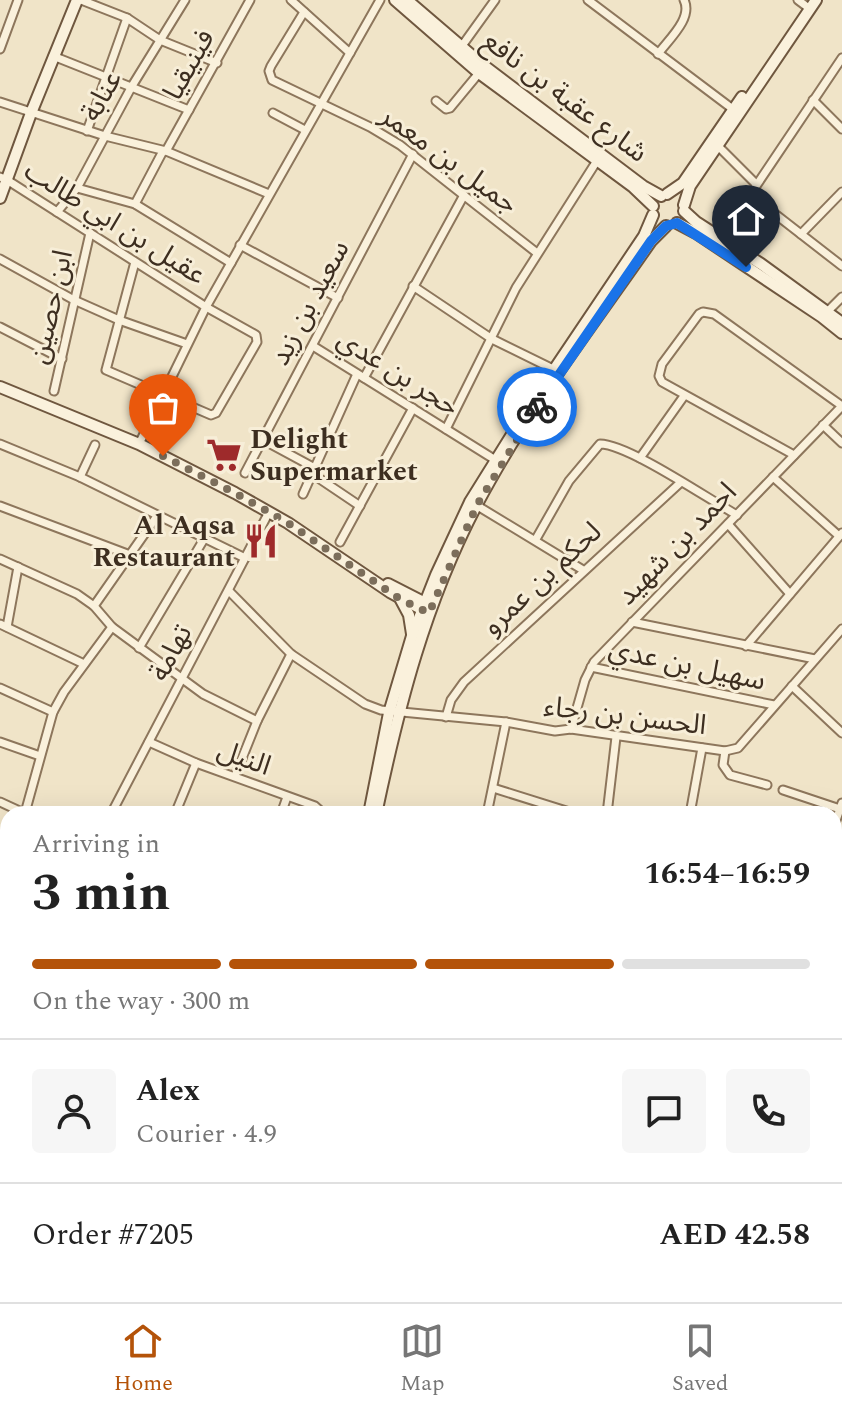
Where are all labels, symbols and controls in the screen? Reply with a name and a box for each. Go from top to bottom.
street label: شارع عقبة بن نافع [473,20,657,174]
street label: فينيقيا [152,22,226,108]
street label: عنابة [70,62,134,130]
street label: جميل بن معمر [370,94,527,225]
street label: عقيل بن ابي طالب [16,150,214,296]
pin [712,185,780,267]
icon: home [724,197,768,241]
street label: سعيد بن زيد [259,233,361,373]
street label: ابن حصين [17,246,85,368]
street label: حجر بن عدي [328,318,468,428]
courier [497,367,577,447]
pin [129,374,197,456]
icon: bike [515,385,559,429]
icon: bag [141,386,185,430]
place label: Delight Supermarket [250,418,418,493]
supermarket icon: Delight Supermarket [205,436,243,474]
street label: احمد بن شهيد [607,472,747,616]
place label: Al Aqsa Restaurant [93,504,236,579]
street label: لحكم بن عمرو [472,512,612,646]
restaurant icon: Al Aqsa Restaurant [242,522,280,560]
street label: تهامة [138,617,204,689]
street label: سهيل بن عدي [605,627,769,703]
street label: الحسن بن رجاء [541,685,709,747]
street label: النيل [211,728,277,788]
text: Arriving in [32,824,160,864]
text: 16:54–16:59 [644,851,810,897]
text: 3 min [32,854,170,933]
text: On the way · 300 m [32,981,250,1021]
text: Alex [136,1068,200,1114]
button: person [32,1069,116,1153]
button: chat [622,1069,706,1153]
button: phone [726,1069,810,1153]
text: Courier · 4.9 [136,1114,277,1154]
text: Order #7205 [32,1212,194,1258]
text: AED 42.58 [659,1212,810,1258]
tab: Home [114,1319,173,1400]
tab: Map [400,1319,445,1400]
tab: Saved [672,1319,728,1400]

